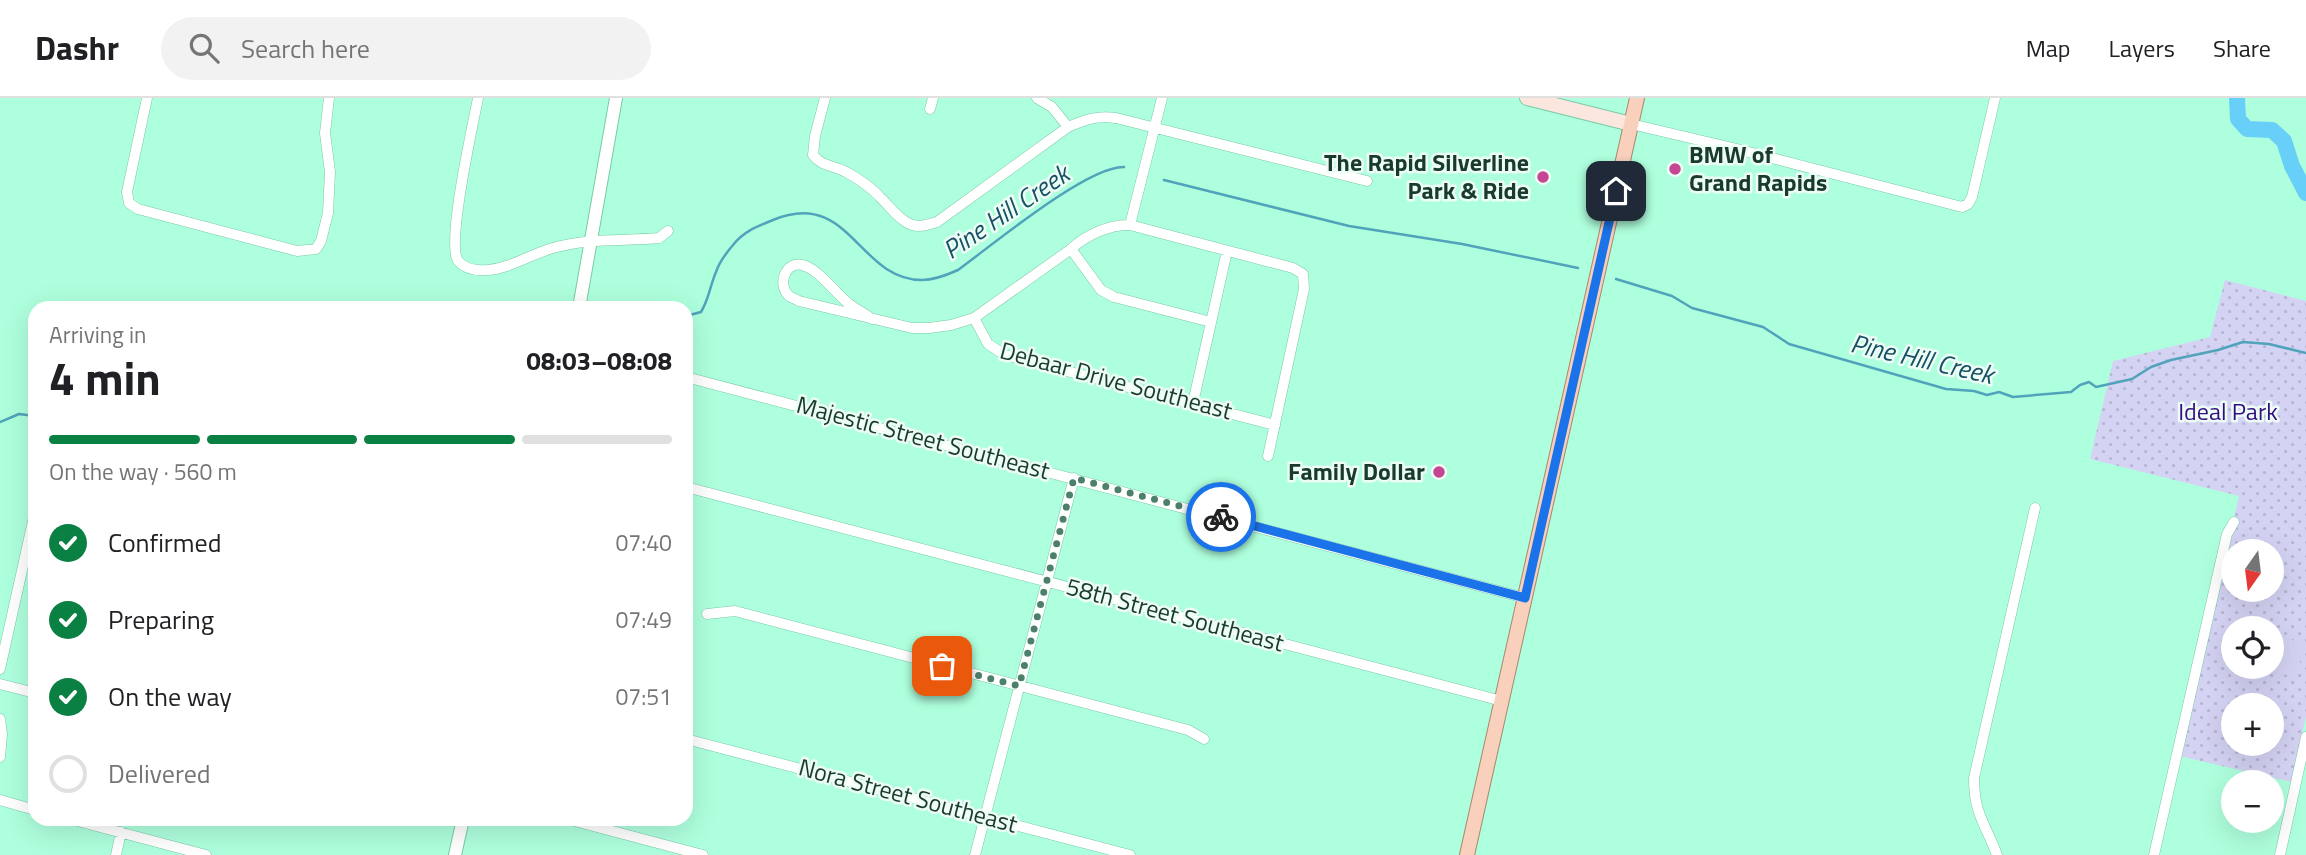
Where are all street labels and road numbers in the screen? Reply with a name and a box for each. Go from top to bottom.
street label: Debaar Drive Southeast [996,332,1237,429]
street label: Majestic Street Southeast [793,386,1054,488]
street label: 58th Street Southeast [1062,568,1289,661]
street label: Nora Street Southeast [795,749,1022,842]

